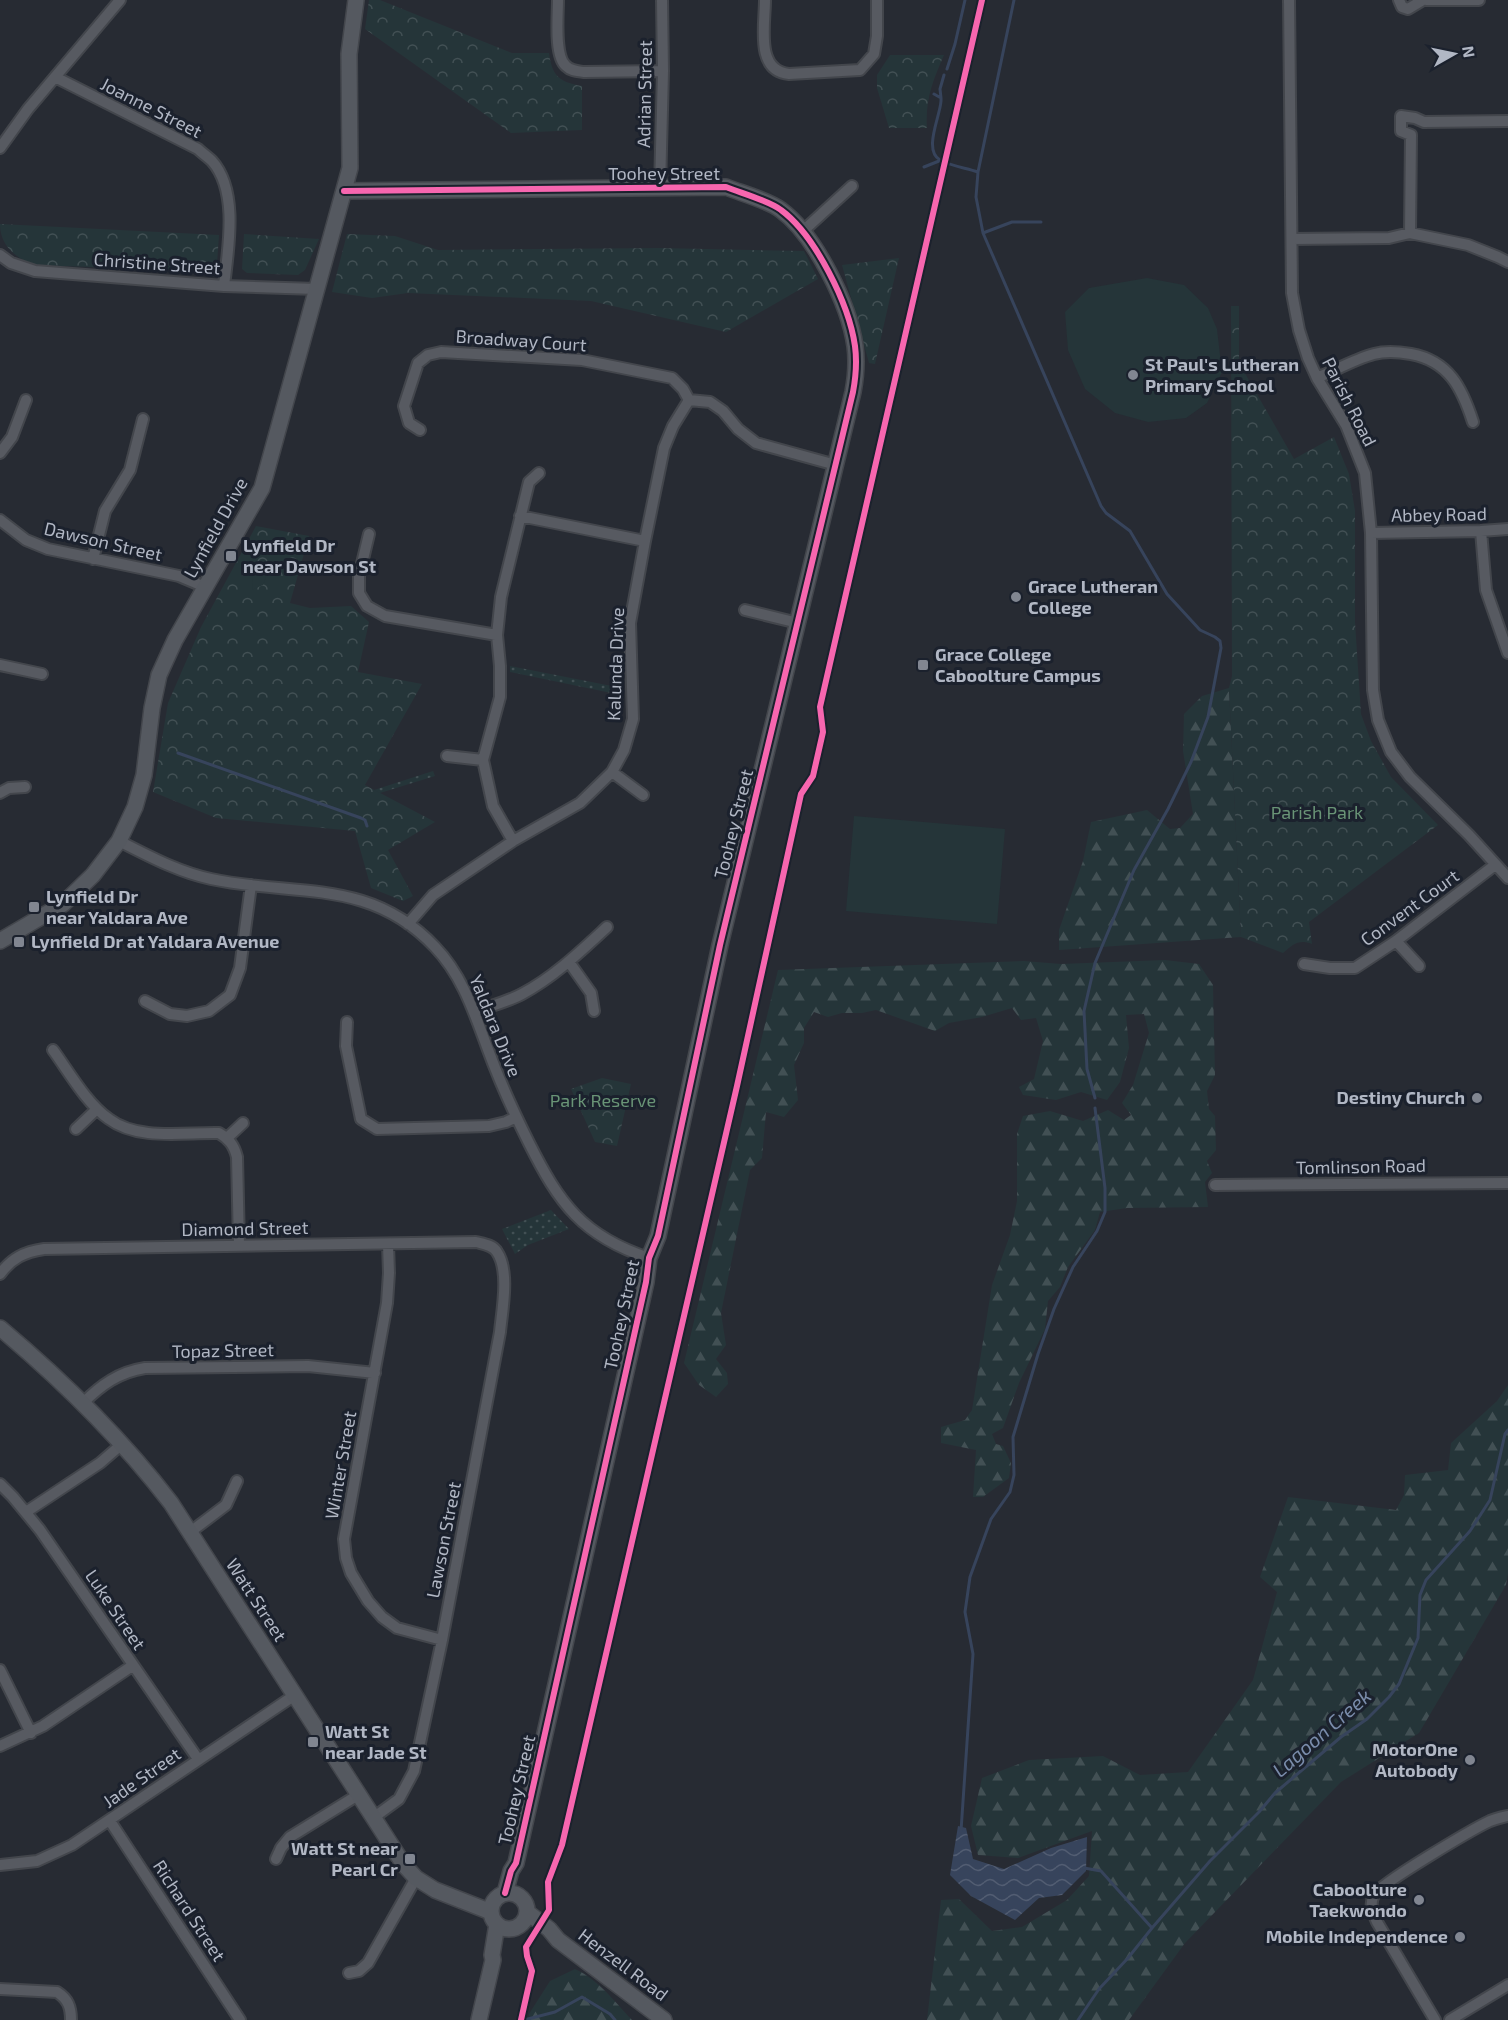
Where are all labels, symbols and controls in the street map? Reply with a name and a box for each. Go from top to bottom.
north arrow [1424,24,1484,84]
street label: Adrian Street [632,40,656,148]
text: N [1459,44,1480,59]
street label: Joanne Street [97,72,206,142]
street label: Toohey Street [608,162,720,184]
street label: Christine Street [93,248,221,278]
street label: Broadway Court [455,324,587,356]
place label: St Paul's Lutheran Primary School [1145,353,1299,396]
street label: Parish Road [1318,353,1382,450]
marker: St Paul's Lutheran Primary School [1126,368,1140,382]
street label: Lynfield Drive [179,474,252,581]
street label: Abbey Road [1391,502,1487,526]
street label: Dawson Street [42,517,165,565]
place label: Lynfield Dr near Dawson St [243,534,377,577]
marker: Lynfield Dr near Dawson St [224,549,238,563]
place label: Grace Lutheran College [1028,575,1158,618]
marker: Grace Lutheran College [1009,590,1023,604]
street label: Kalunda Drive [602,607,628,721]
place label: Grace College Caboolture Campus [935,643,1101,686]
marker: Grace College Caboolture Campus [916,658,930,672]
street label: Toohey Street [709,767,757,881]
park label: Parish Park [1271,801,1363,823]
street label: Convent Court [1356,864,1463,950]
place label: Lynfield Dr near Yaldara Ave [46,885,188,928]
marker: Lynfield Dr near Yaldara Ave [27,900,41,914]
place label: Lynfield Dr at Yaldara Avenue [31,930,279,952]
marker: Lynfield Dr at Yaldara Avenue [12,935,26,949]
street label: Yaldara Drive [465,971,526,1080]
place label: Destiny Church [1337,1086,1465,1108]
park label: Park Reserve [550,1089,656,1111]
marker: Destiny Church [1470,1091,1484,1105]
street label: Tomlinson Road [1296,1154,1426,1178]
street label: Diamond Street [181,1216,309,1240]
street label: Toohey Street [599,1258,643,1372]
street label: Topaz Street [172,1338,274,1362]
street label: Winter Street [320,1409,360,1521]
street label: Lawson Street [421,1480,465,1600]
street label: Watt Street [222,1554,292,1645]
street label: Luke Street [81,1565,151,1654]
water label: Lagoon Creek [1267,1683,1376,1782]
place label: Watt St near Jade St [325,1720,427,1763]
street label: Toohey Street [493,1733,539,1847]
marker: Watt St near Jade St [306,1735,320,1749]
place label: MotorOne Autobody [1372,1738,1459,1781]
street label: Jade Street [98,1742,185,1812]
marker: MotorOne Autobody [1463,1753,1477,1767]
place label: Watt St near Pearl Cr [291,1837,398,1880]
marker: Watt St near Pearl Cr [403,1852,417,1866]
street label: Richard Street [149,1856,231,1965]
place label: Caboolture Taekwondo [1309,1878,1407,1921]
marker: Caboolture Taekwondo [1412,1893,1426,1907]
street label: Henzell Road [574,1923,673,2005]
place label: Mobile Independence [1266,1925,1448,1947]
marker: Mobile Independence [1453,1930,1467,1944]

